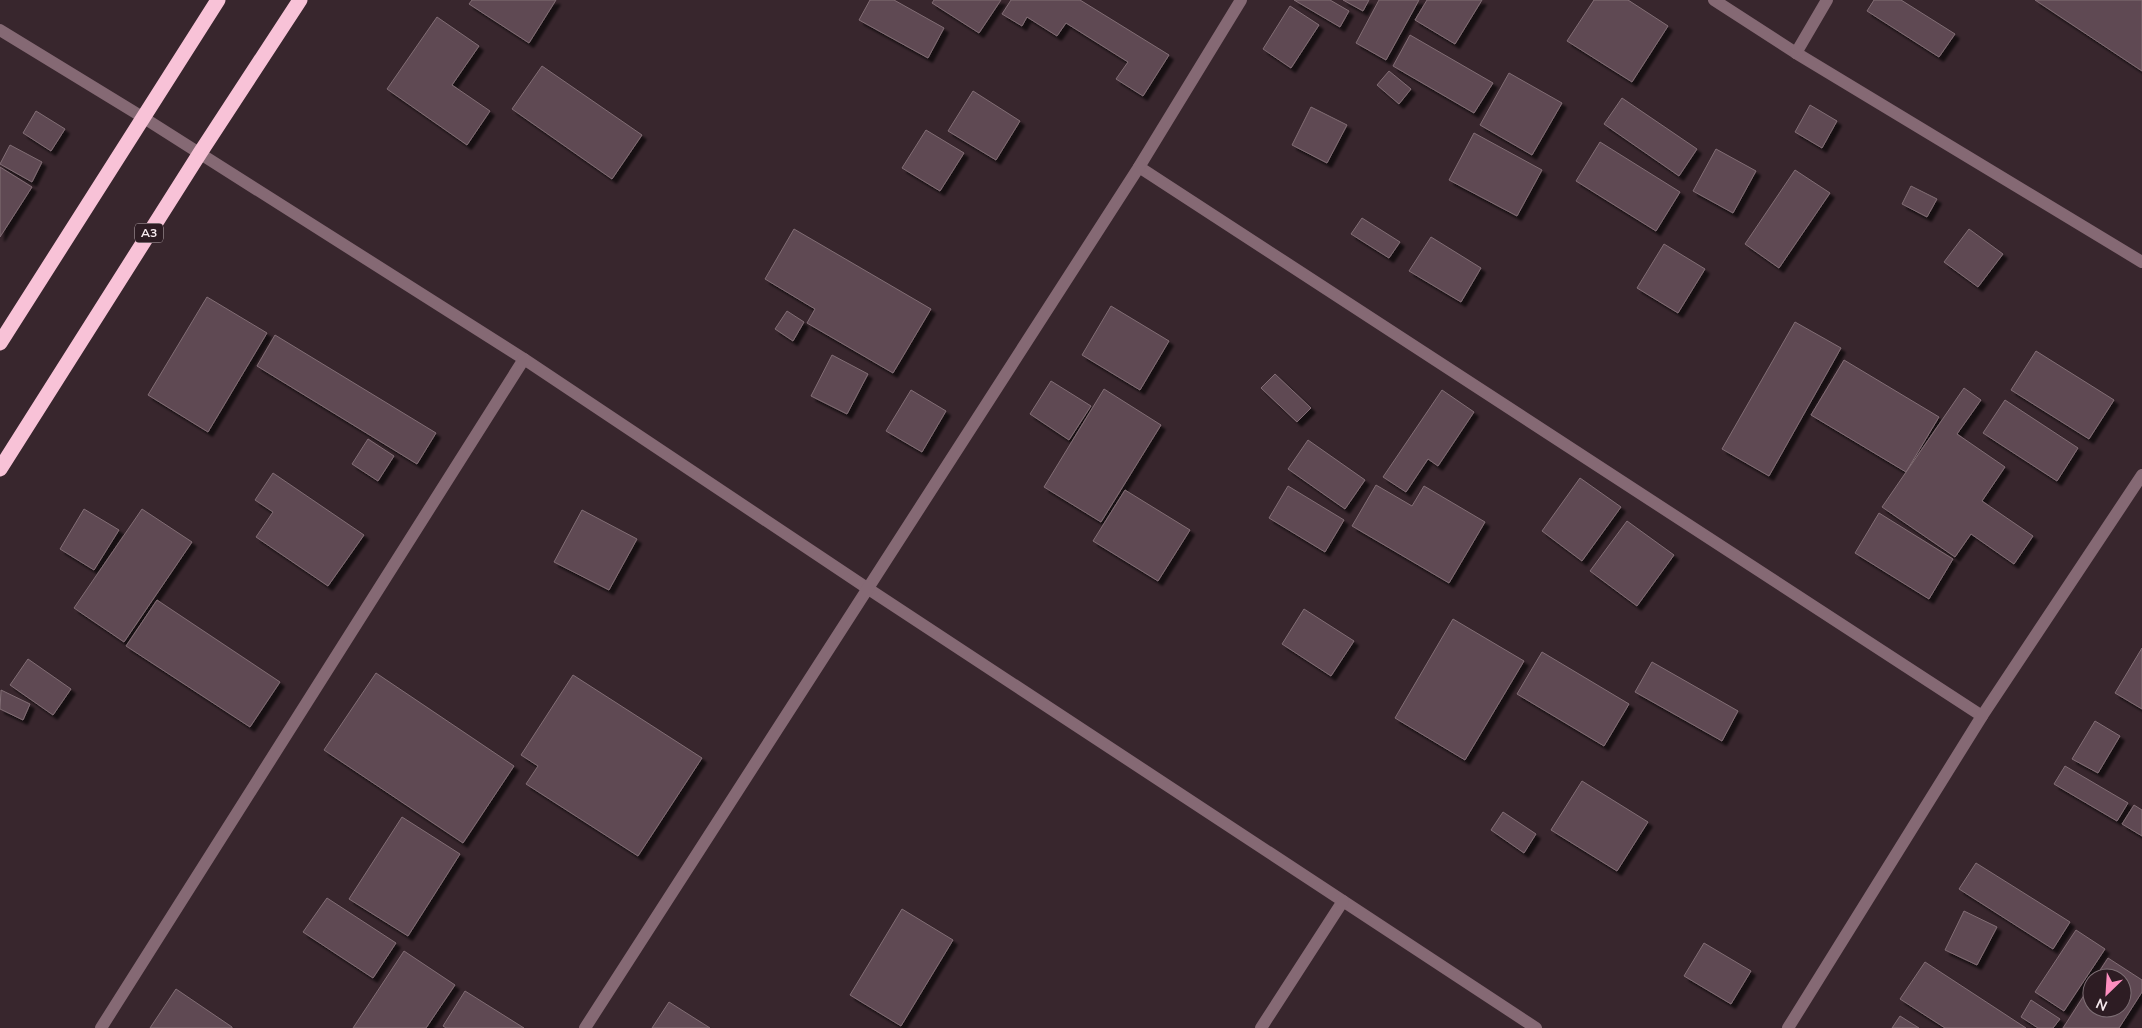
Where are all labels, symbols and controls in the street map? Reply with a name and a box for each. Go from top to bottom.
road number: A3 [135,224,163,242]
north arrow [2082,968,2132,1018]
text: N [2093,994,2110,1015]

